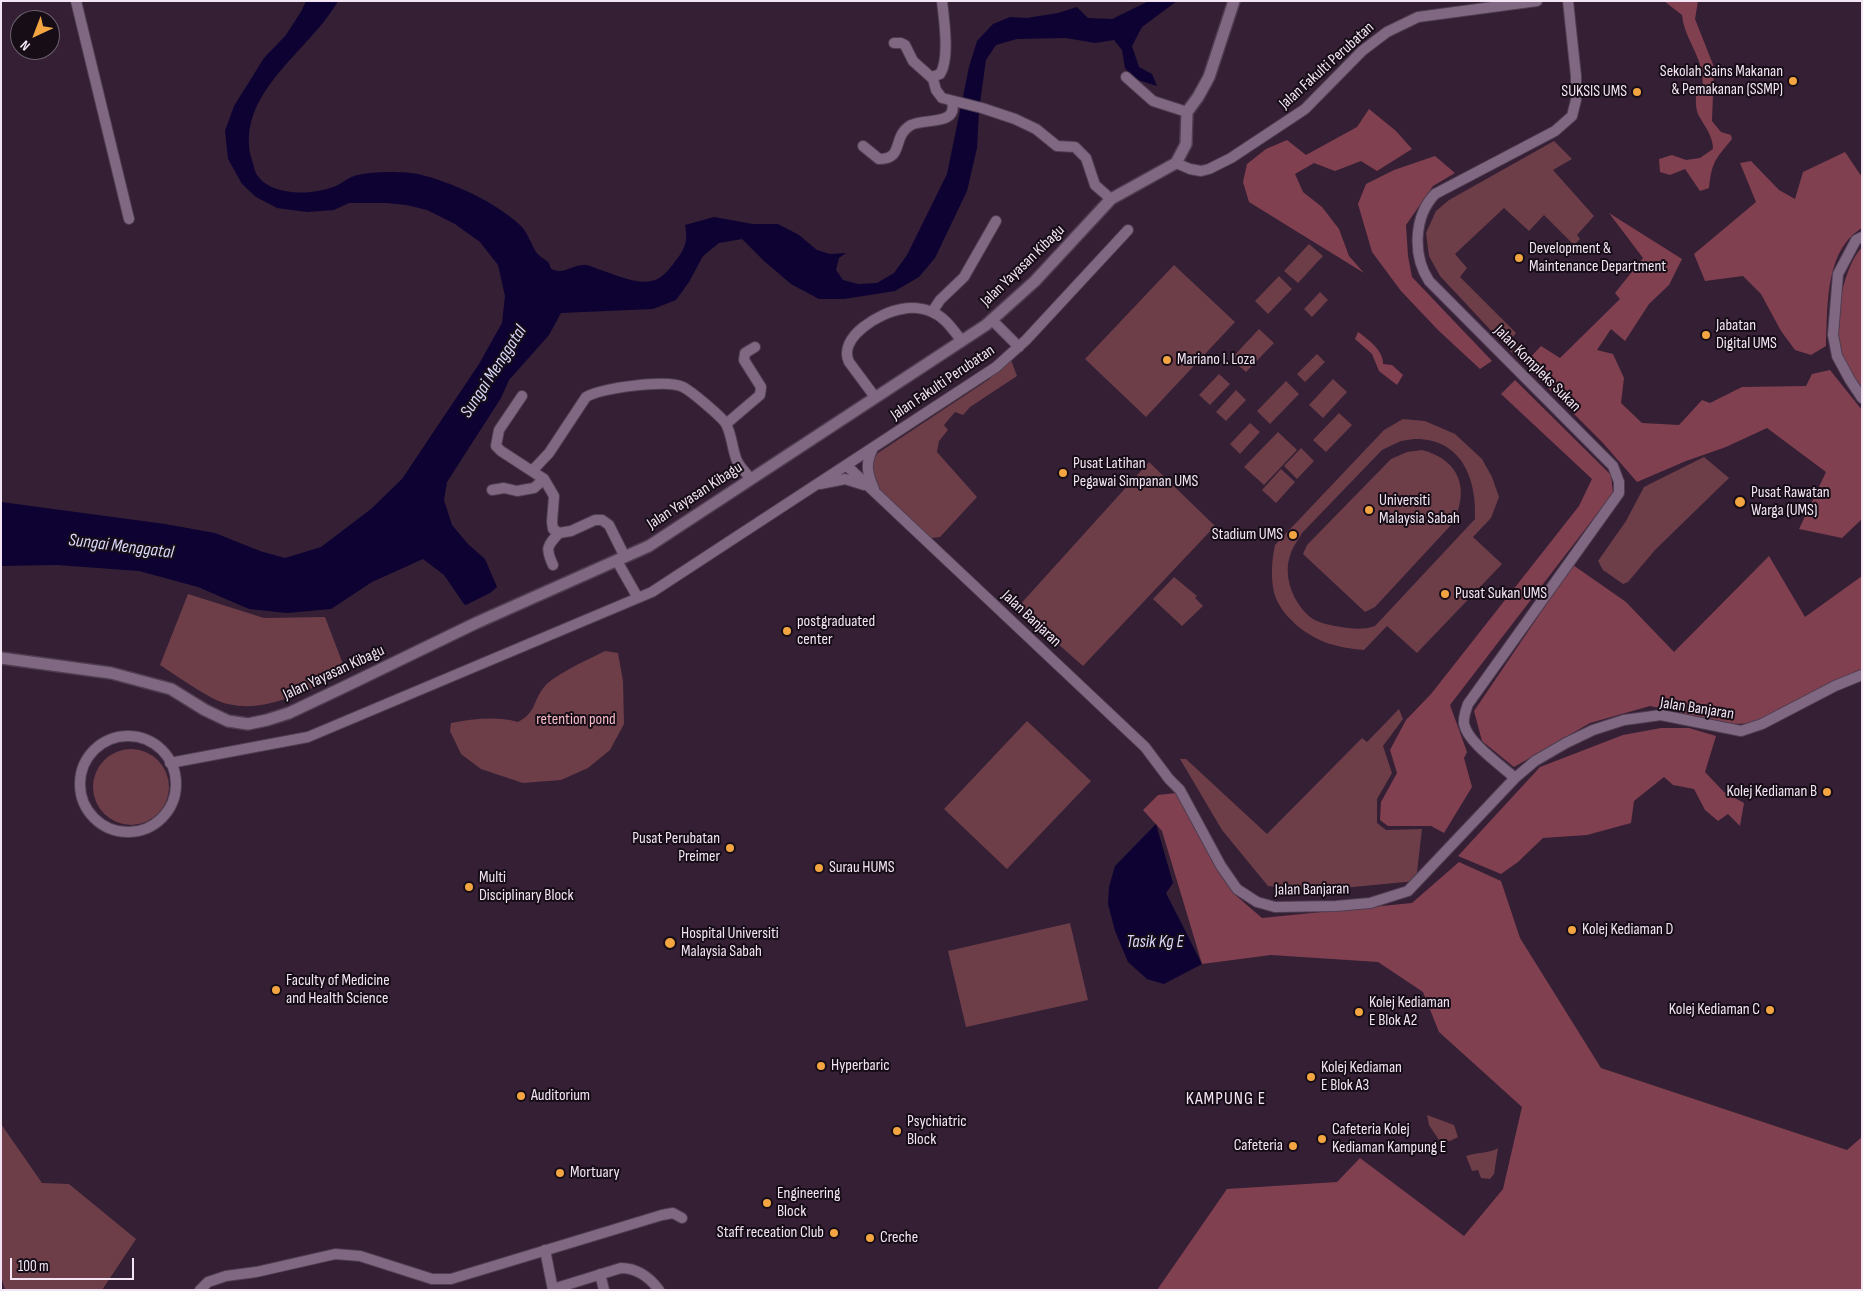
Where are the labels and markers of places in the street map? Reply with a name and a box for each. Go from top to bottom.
place label: Sekolah Sains Makanan & Pemakanan (SSMP) [1660,62,1783,100]
marker: Sekolah Sains Makanan & Pemakanan (SSMP) [1787,75,1799,87]
place label: SUKSIS UMS [1561,82,1627,102]
marker: SUKSIS UMS [1631,86,1643,98]
place label: Development & Maintenance Department [1529,239,1666,277]
marker: Development & Maintenance Department [1513,252,1525,264]
place label: Jabatan Digital UMS [1716,316,1777,354]
marker: Jabatan Digital UMS [1700,329,1712,341]
place label: Mariano I. Loza [1177,350,1255,370]
marker: Mariano I. Loza [1161,354,1173,366]
place label: Pusat Latihan Pegawai Simpanan UMS [1073,454,1198,492]
marker: Pusat Latihan Pegawai Simpanan UMS [1057,467,1069,479]
place label: Pusat Rawatan Warga (UMS) [1751,483,1830,521]
place label: Universiti Malaysia Sabah [1379,491,1460,529]
marker: Pusat Rawatan Warga (UMS) [1733,495,1747,509]
marker: Universiti Malaysia Sabah [1363,504,1375,516]
place label: Stadium UMS [1212,525,1283,545]
marker: Stadium UMS [1287,529,1299,541]
place label: Pusat Sukan UMS [1455,584,1547,604]
marker: Pusat Sukan UMS [1439,588,1451,600]
place label: postgraduated center [797,612,875,650]
marker: postgraduated center [781,625,793,637]
place label: Kolej Kediaman B [1726,782,1817,802]
marker: Kolej Kediaman B [1821,786,1833,798]
place label: Pusat Perubatan Preimer [632,829,720,867]
marker: Pusat Perubatan Preimer [724,842,736,854]
place label: Surau HUMS [829,858,895,878]
marker: Surau HUMS [813,862,825,874]
place label: Multi Disciplinary Block [479,868,574,906]
marker: Multi Disciplinary Block [463,881,475,893]
place label: Kolej Kediaman D [1582,920,1673,940]
place label: Hospital Universiti Malaysia Sabah [681,924,779,962]
marker: Kolej Kediaman D [1566,924,1578,936]
marker: Hospital Universiti Malaysia Sabah [663,936,677,950]
place label: Faculty of Medicine and Health Science [286,971,390,1009]
marker: Faculty of Medicine and Health Science [270,984,282,996]
place label: Kolej Kediaman E Blok A2 [1369,993,1450,1031]
place label: Kolej Kediaman C [1669,1000,1760,1020]
marker: Kolej Kediaman C [1764,1004,1776,1016]
marker: Kolej Kediaman E Blok A2 [1353,1006,1365,1018]
place label: Hyperbaric [831,1056,890,1076]
place label: Kolej Kediaman E Blok A3 [1321,1058,1402,1096]
marker: Hyperbaric [815,1060,827,1072]
marker: Kolej Kediaman E Blok A3 [1305,1071,1317,1083]
place label: Auditorium [531,1086,590,1106]
marker: Auditorium [515,1090,527,1102]
place label: Psychiatric Block [907,1112,967,1150]
place label: Cafeteria Kolej Kediaman Kampung E [1332,1120,1446,1158]
marker: Psychiatric Block [891,1125,903,1137]
marker: Cafeteria Kolej Kediaman Kampung E [1316,1133,1328,1145]
place label: Cafeteria [1234,1136,1283,1156]
marker: Cafeteria [1287,1140,1299,1152]
place label: Mortuary [570,1163,620,1183]
marker: Mortuary [554,1167,566,1179]
place label: Engineering Block [777,1184,840,1222]
marker: Engineering Block [761,1197,773,1209]
place label: Staff receation Club [717,1223,824,1243]
marker: Staff receation Club [828,1227,840,1239]
place label: Creche [880,1228,918,1248]
marker: Creche [864,1232,876,1244]

